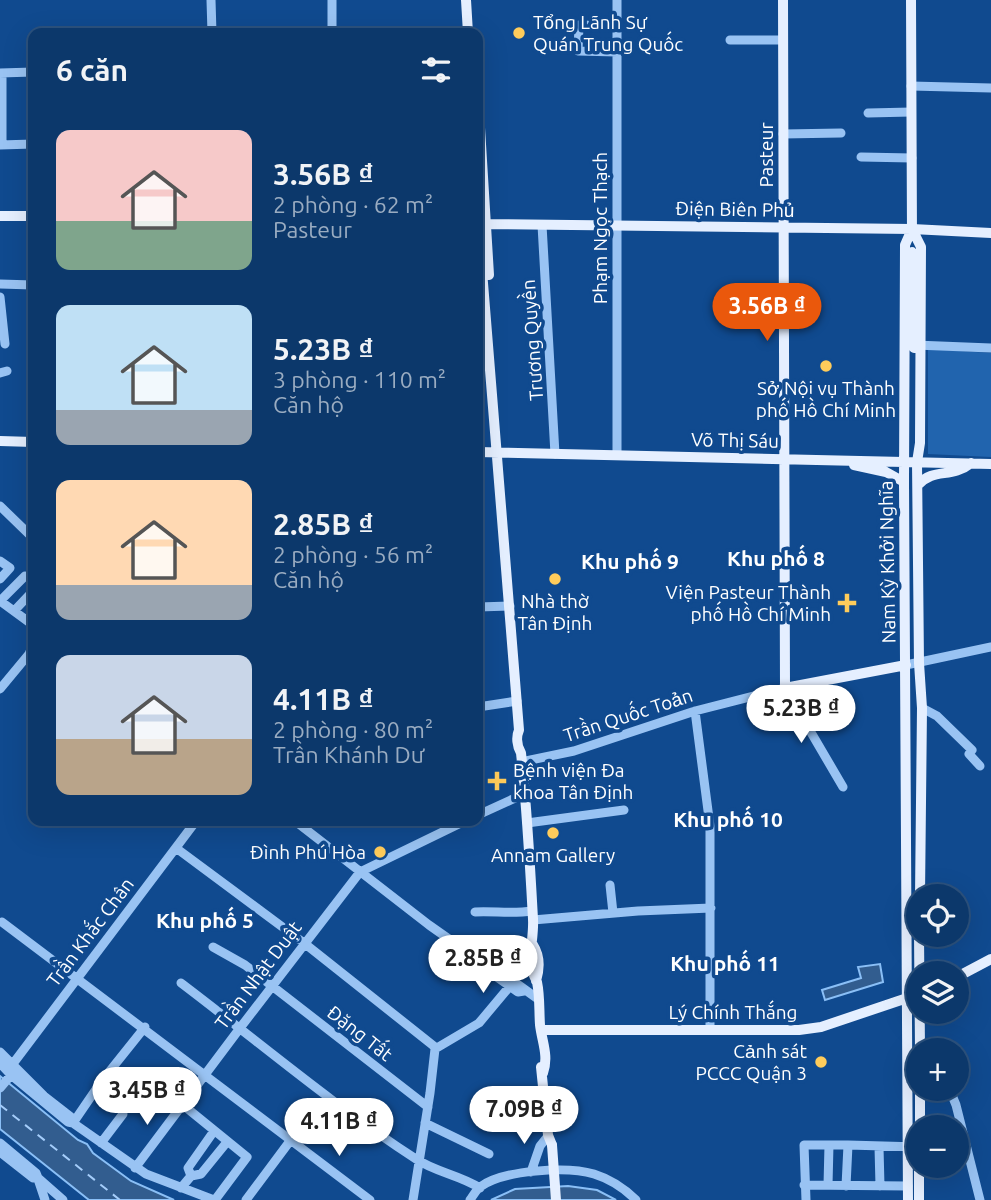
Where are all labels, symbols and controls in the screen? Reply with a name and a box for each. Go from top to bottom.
place label: Tổng Lãnh Sự Quán Trung Quốc [533,11,683,55]
marker: Tổng Lãnh Sự Quán Trung Quốc [511,25,527,41]
icon: filters [417,51,455,89]
text: 6 căn [56,53,128,87]
street label: Pasteur [755,122,777,188]
street label: Phạm Ngọc Thạch [589,152,611,304]
text: 3.56B ₫ [273,157,374,191]
icon: home [112,158,196,242]
text: 2 phòng · 62 m² [273,192,433,217]
street label: Điện Biên Phủ [675,197,795,221]
text: Pasteur [273,217,352,242]
street label: Trương Quyền [515,279,547,402]
pin: 3.56B ₫ [702,284,832,343]
text: 3.56B ₫ [728,293,806,318]
text: 5.23B ₫ [273,332,374,366]
icon: home [112,333,196,417]
marker: Sở Nội vụ Thành phố Hồ Chí Minh [818,358,834,374]
text: 3 phòng · 110 m² [273,367,446,392]
place label: Sở Nội vụ Thành phố Hồ Chí Minh [756,377,896,421]
text: Căn hộ [273,392,344,417]
street label: Võ Thị Sáu [691,428,779,452]
street label: Nam Kỳ Khởi Nghĩa [875,481,899,643]
text: 2.85B ₫ [273,507,374,541]
icon: home [112,508,196,592]
text: 2 phòng · 56 m² [273,542,433,567]
district label: Khu phố 8 [727,544,825,570]
district label: Khu phố 9 [581,547,679,573]
text: Căn hộ [273,567,344,592]
marker: Nhà thờ Tân Định [547,571,563,587]
place label: Viện Pasteur Thành phố Hồ Chí Minh [666,581,831,625]
place label: Nhà thờ Tân Định [518,590,592,634]
marker: Viện Pasteur Thành phố Hồ Chí Minh [837,593,857,613]
text: 4.11B ₫ [273,682,374,716]
street label: Trần Quốc Toản [560,682,695,746]
icon: home [112,683,196,767]
pin: 5.23B ₫ [736,686,866,745]
text: 5.23B ₫ [762,695,840,720]
text: 2 phòng · 80 m² [273,717,433,742]
text: Trần Khánh Dư [273,742,424,767]
place label: Bệnh viện Đa khoa Tân Định [513,759,633,803]
marker: Bệnh viện Đa khoa Tân Định [487,771,507,791]
district label: Khu phố 10 [673,805,783,831]
marker: Annam Gallery [545,825,561,841]
place label: Đình Phú Hòa [250,841,366,863]
marker: Đình Phú Hòa [372,844,388,860]
place label: Annam Gallery [491,844,615,866]
street label: Trần Khắc Chân [41,872,138,991]
map controls [906,884,969,1178]
button: locate [906,884,969,947]
district label: Khu phố 5 [156,906,254,932]
street label: Trần Nhật Duật [209,915,306,1033]
pin: 2.85B ₫ [418,936,548,995]
text: 2.85B ₫ [444,945,522,970]
district label: Khu phố 11 [670,949,780,975]
button: layers [906,961,969,1024]
street label: Ðặng Tất [323,999,398,1066]
street label: Lý Chính Thắng [668,1000,798,1023]
button: + [906,1038,969,1101]
place label: Cảnh sát PCCC Quận 3 [695,1040,808,1084]
marker: Cảnh sát PCCC Quận 3 [813,1054,829,1070]
pin: 3.45B ₫ [82,1068,212,1127]
text: 3.45B ₫ [108,1077,186,1102]
pin: 7.09B ₫ [459,1086,589,1146]
text: 7.09B ₫ [485,1096,563,1121]
pin: 4.11B ₫ [274,1098,404,1158]
text: 4.11B ₫ [300,1108,378,1133]
button: − [906,1115,969,1178]

